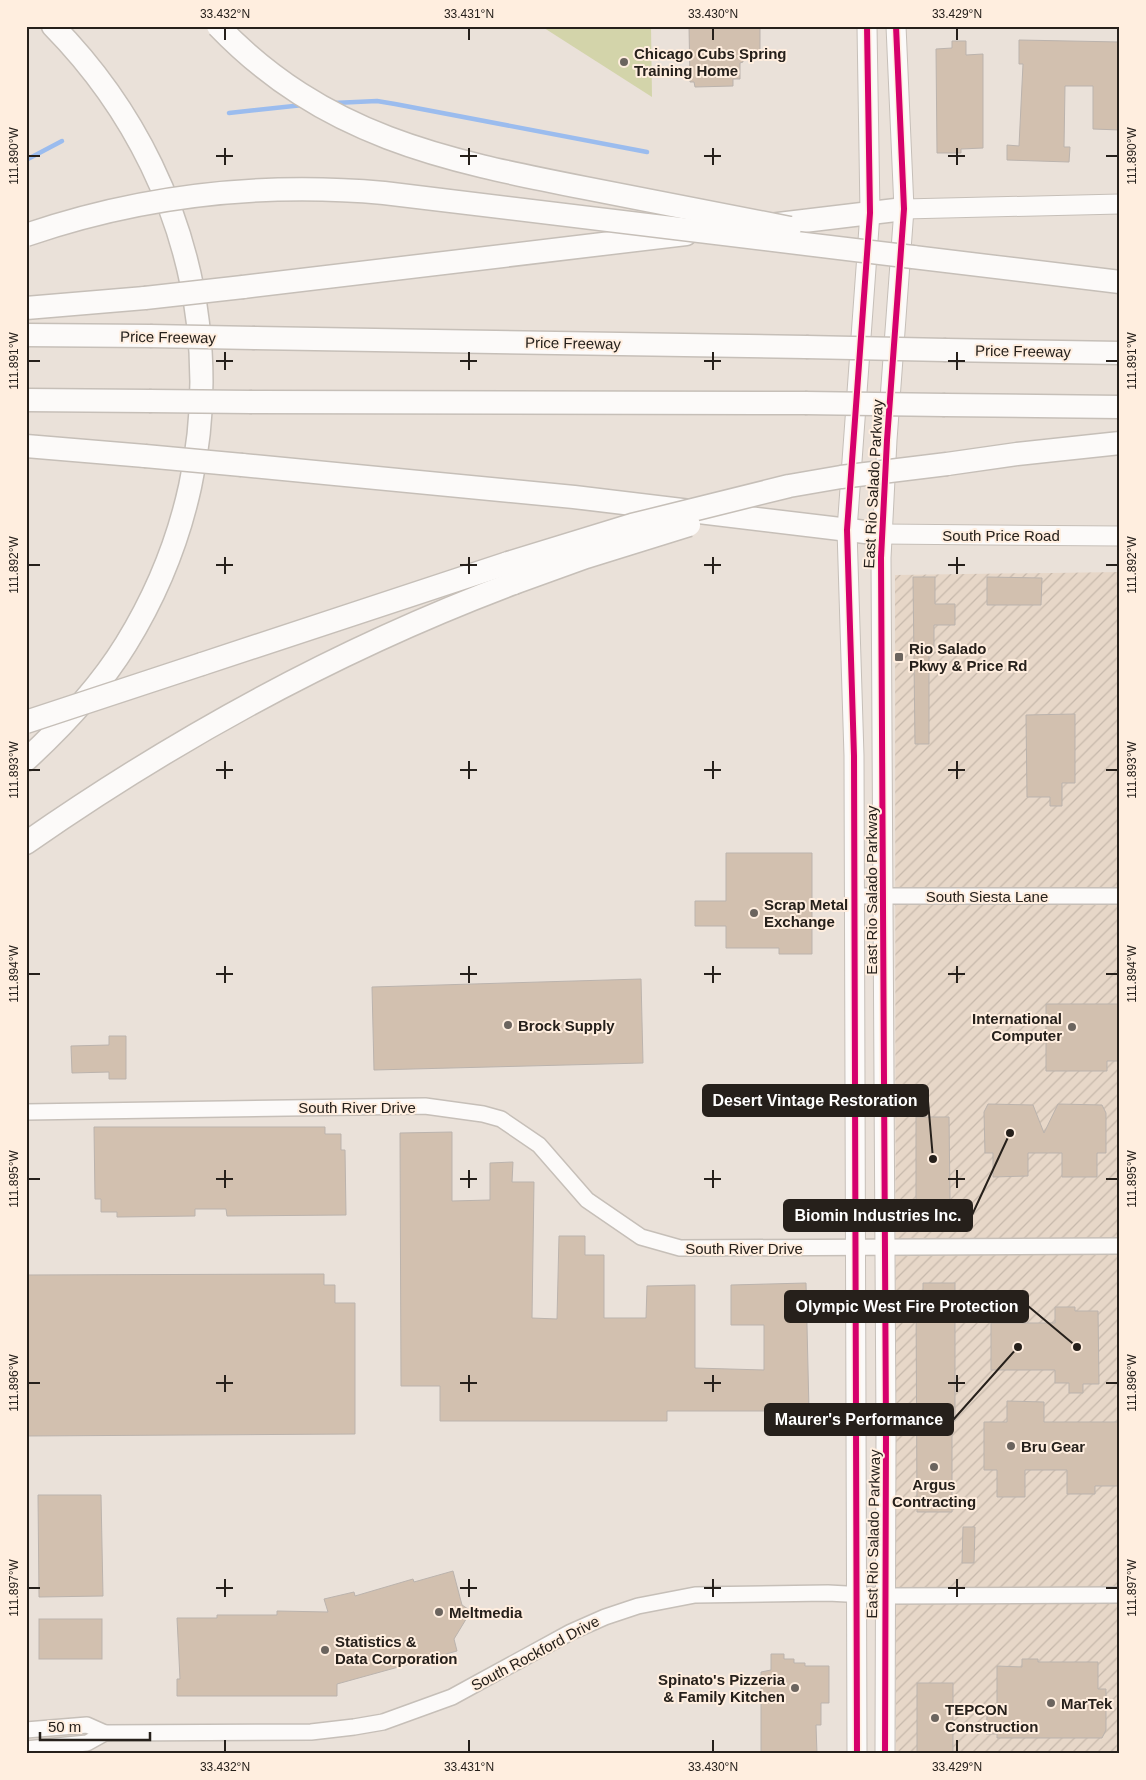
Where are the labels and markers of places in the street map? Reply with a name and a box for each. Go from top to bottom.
place label: Chicago Cubs Spring Training Home [634,45,787,79]
marker: Chicago Cubs Spring Training Home [618,56,630,68]
place label: Rio Salado Pkwy & Price Rd [909,640,1027,674]
marker: Rio Salado Pkwy & Price Rd [893,651,905,663]
place label: Scrap Metal Exchange [764,896,848,930]
marker: Scrap Metal Exchange [748,907,760,919]
place label: International Computer [972,1010,1062,1044]
place label: Brock Supply [518,1017,615,1034]
marker: Brock Supply [502,1019,514,1031]
marker: International Computer [1066,1021,1078,1033]
callout: Desert Vintage Restoration [703,1085,928,1116]
callout: Biomin Industries Inc. [784,1200,972,1231]
callout: Olympic West Fire Protection [785,1291,1028,1322]
callout: Maurer's Performance [765,1404,953,1435]
place label: Bru Gear [1021,1438,1085,1455]
marker: Bru Gear [1005,1440,1017,1452]
marker: Argus Contracting [928,1461,940,1473]
place label: Argus Contracting [892,1476,976,1510]
place label: Meltmedia [449,1604,523,1621]
marker: Meltmedia [433,1606,445,1618]
place label: Statistics & Data Corporation [335,1633,458,1667]
marker: Statistics & Data Corporation [319,1644,331,1656]
place label: Spinato's Pizzeria & Family Kitchen [658,1671,786,1705]
marker: Spinato's Pizzeria & Family Kitchen [789,1682,801,1694]
place label: MarTek [1061,1695,1113,1712]
marker: MarTek [1045,1697,1057,1709]
place label: TEPCON Construction [945,1701,1038,1735]
marker: TEPCON Construction [929,1712,941,1724]

